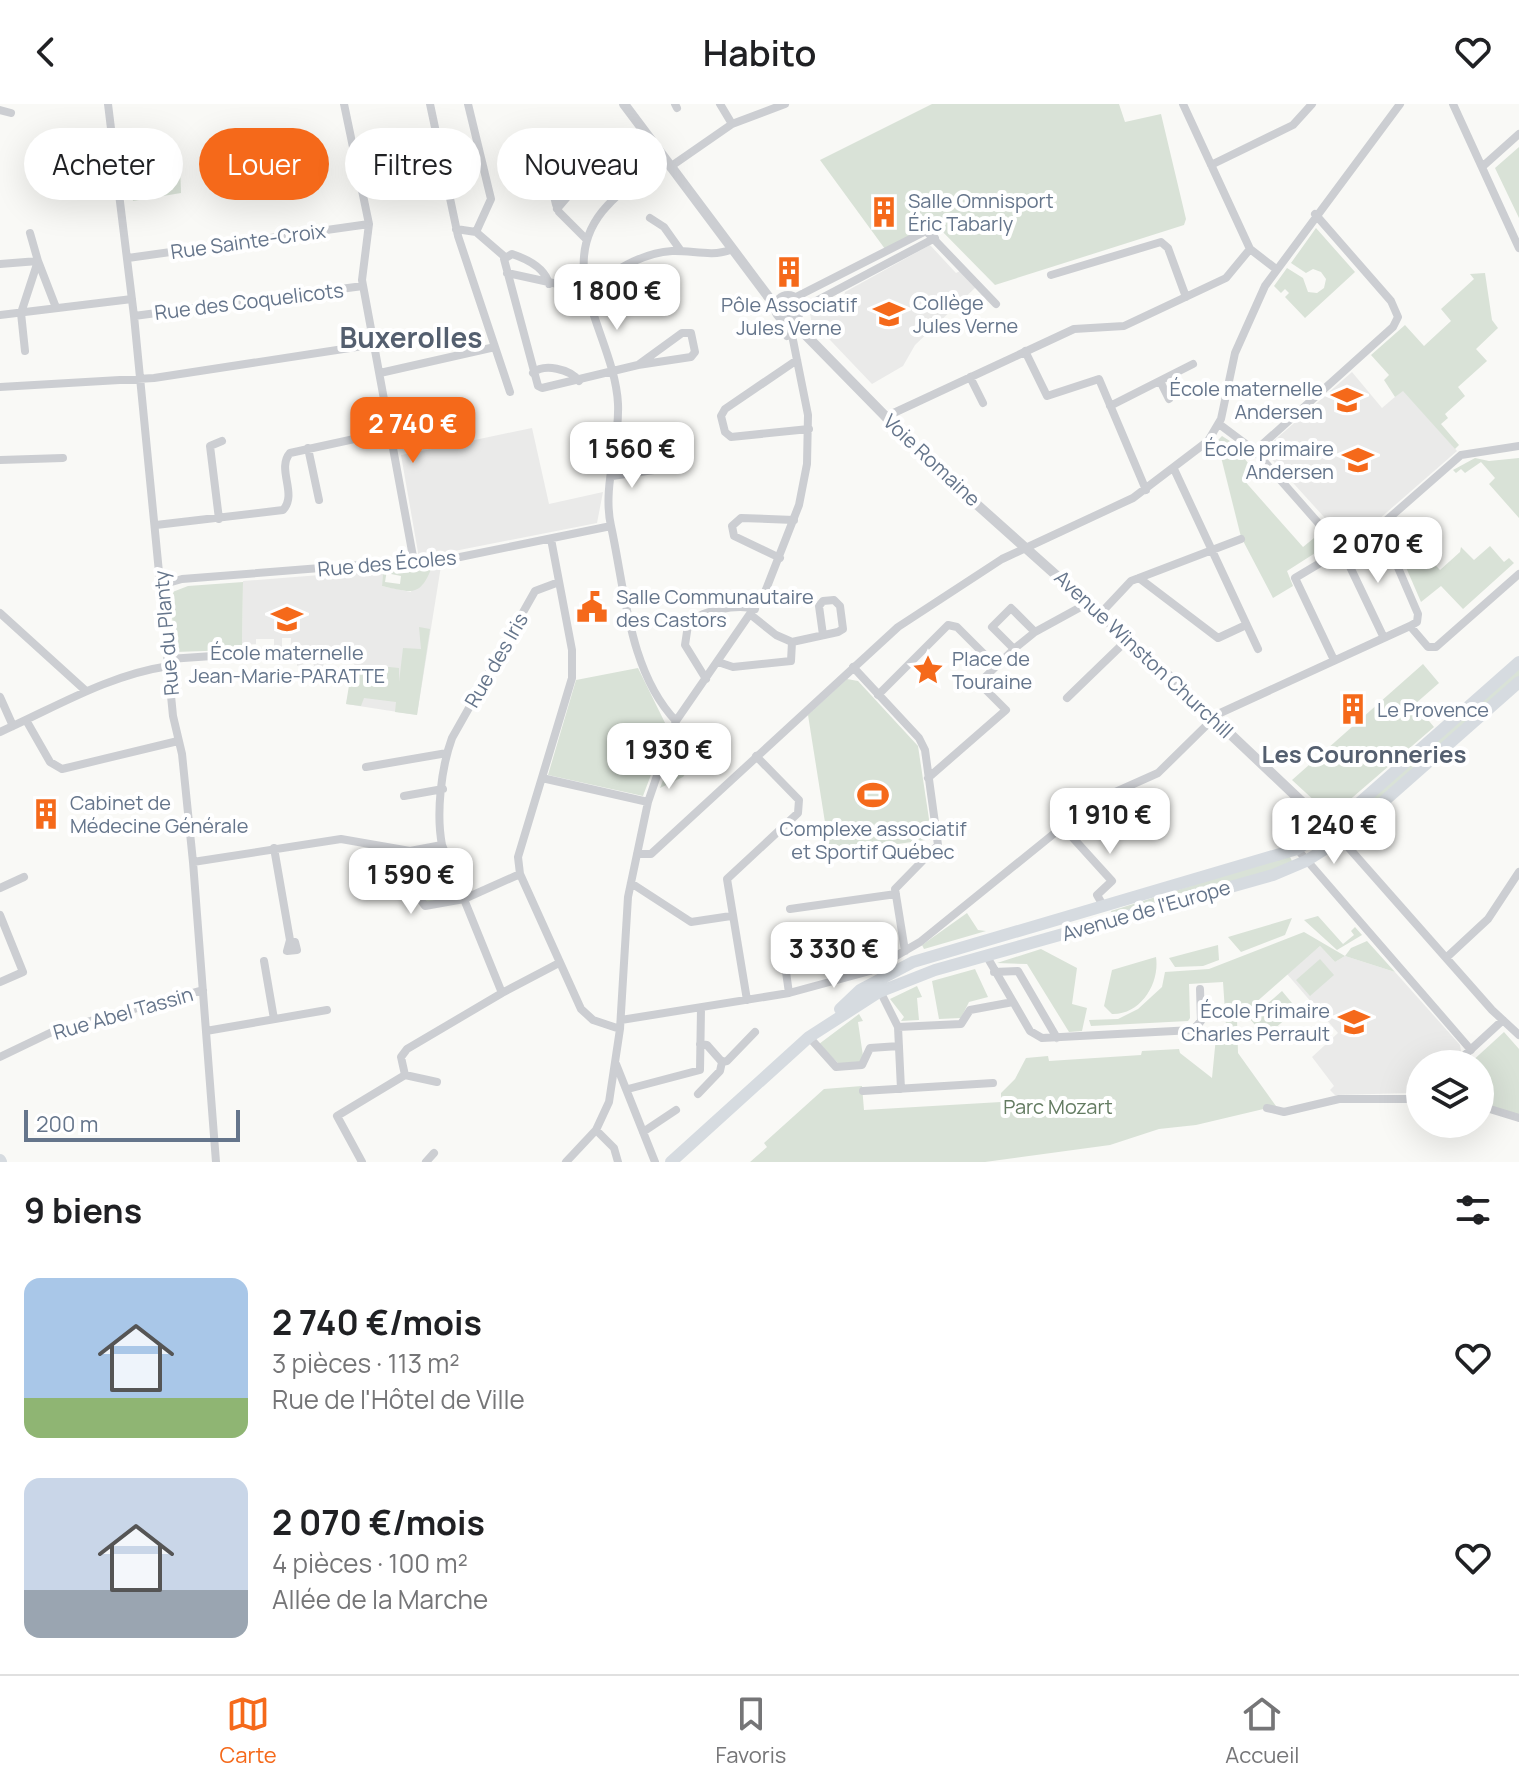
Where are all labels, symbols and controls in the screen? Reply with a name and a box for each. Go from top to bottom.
text: Habito [703,28,816,77]
icon: back [24,30,68,74]
icon: heart [1451,30,1495,74]
chip: Acheter [24,128,183,200]
chip: Louer [199,128,329,200]
chip: Filtres [345,128,481,200]
chip: Nouveau [497,128,667,200]
place label: Salle Omnisport Éric Tabarly [908,187,1054,237]
building icon: Salle Omnisport Éric Tabarly [867,195,901,229]
street label: Rue Sainte-Croix [169,217,328,265]
building icon: Pôle Associatif Jules Verne [772,255,806,289]
pin: 1 800 € [543,264,691,332]
text: 1 800 € [572,272,662,308]
street label: Rue des Coquelicots [153,276,345,326]
place label: Collège Jules Verne [913,289,1018,339]
place label: Pôle Associatif Jules Verne [721,291,857,341]
school or university icon: Collège Jules Verne [872,297,906,331]
district label: Buxerolles [340,318,482,356]
place label: École maternelle Andersen [1170,375,1323,425]
school or university icon: École maternelle Andersen [1330,383,1364,417]
pin: 2 740 € [339,397,487,465]
text: 2 740 € [368,405,458,441]
street label: Voie Romaine [878,408,986,512]
pin: 1 560 € [558,422,706,490]
text: 1 560 € [588,430,676,466]
place label: École primaire Andersen [1204,435,1334,485]
school or university icon: École primaire Andersen [1341,443,1375,477]
pin: 2 070 € [1304,517,1452,585]
text: 2 070 € [1332,525,1424,561]
street label: Rue des Écoles [317,543,457,583]
street label: Avenue Winston Churchill [1049,564,1239,744]
street label: Rue du Planty [147,569,185,697]
place label: Salle Communautaire des Castors [616,583,814,633]
public building icon: Salle Communautaire des Castors [575,590,609,624]
school or university icon: École maternelle Jean-Marie-PARATTE [270,602,304,636]
street label: Rue des Iris [458,608,534,712]
place label: École maternelle Jean-Marie-PARATTE [189,639,385,689]
place label: Place de Touraine [952,645,1032,695]
place icon: Place de Touraine [911,653,945,687]
building icon: Le Provence [1336,692,1370,726]
place label: Le Provence [1377,696,1489,723]
pin: 1 930 € [595,723,743,791]
text: 1 930 € [625,731,713,767]
district label: Les Couronneries [1262,737,1466,770]
sports icon: Complexe associatif et Sportif Québec [856,778,890,812]
pin: 1 910 € [1036,788,1184,856]
place label: Cabinet de Médecine Générale [70,789,248,839]
text: 1 910 € [1068,796,1152,832]
building icon: Cabinet de Médecine Générale [29,797,63,831]
pin: 1 240 € [1260,798,1408,866]
text: 1 240 € [1290,806,1378,842]
place label: Complexe associatif et Sportif Québec [780,815,967,865]
pin: 1 590 € [337,848,485,916]
text: 1 590 € [367,856,455,892]
street label: Avenue de l'Europe [1059,873,1233,947]
pin: 3 330 € [760,922,908,990]
text: 3 330 € [789,930,879,966]
street label: Rue Abel Tassin [50,980,196,1046]
place label: École Primaire Charles Perrault [1181,997,1330,1047]
school or university icon: École Primaire Charles Perrault [1337,1005,1371,1039]
map controls [1406,1050,1494,1138]
button: layers [1406,1050,1494,1138]
park label: Parc Mozart [1003,1093,1113,1120]
scale bar [24,1106,240,1142]
text: 200 m [36,1109,98,1139]
text: 9 biens [24,1187,142,1233]
icon: filters [1451,1188,1495,1232]
text: 2 740 €/mois [272,1299,482,1345]
icon: home [88,1310,184,1406]
icon: heart [1451,1336,1495,1380]
text: 3 pièces · 113 m² [272,1345,460,1381]
text: Rue de l'Hôtel de Ville [272,1381,525,1417]
text: 2 070 €/mois [272,1499,485,1545]
icon: home [88,1510,184,1606]
icon: heart [1451,1536,1495,1580]
text: 4 pièces · 100 m² [272,1545,468,1581]
text: Allée de la Marche [272,1581,488,1617]
tab: Carte [219,1692,277,1770]
tab: Favoris [716,1692,786,1770]
tab: Accueil [1225,1692,1300,1770]

